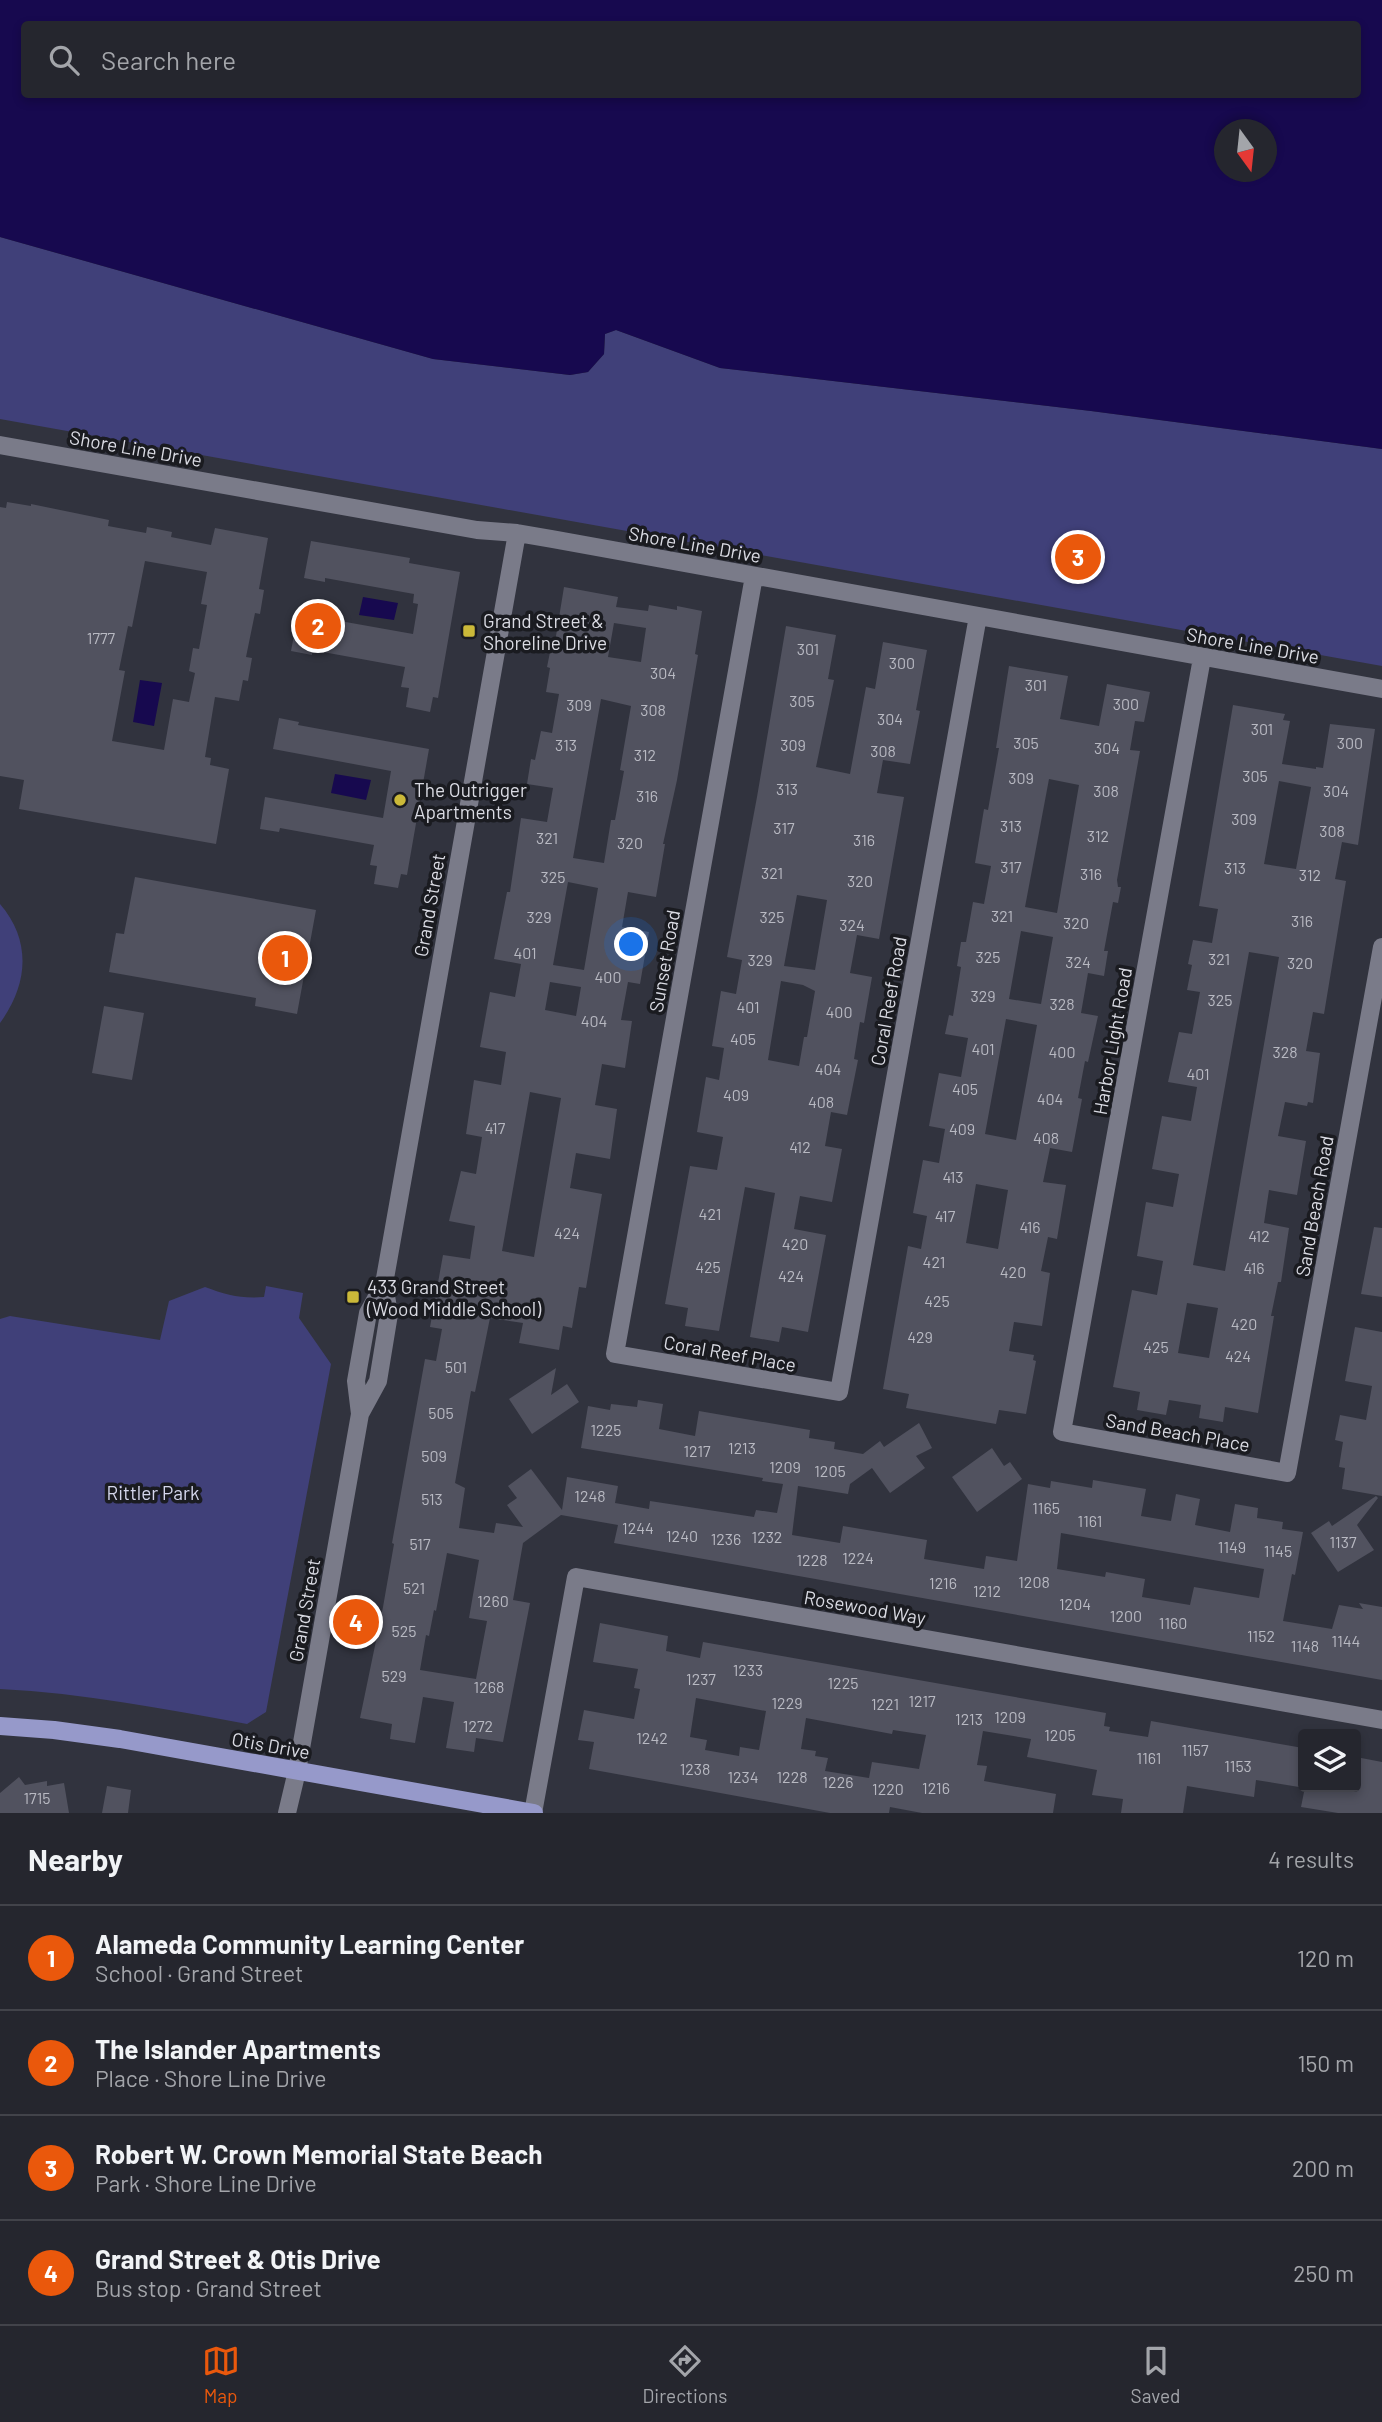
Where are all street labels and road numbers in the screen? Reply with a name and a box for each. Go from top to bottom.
street label: Shore Line Drive [68,425,204,471]
street label: Shore Line Drive [627,521,763,567]
street label: Shore Line Drive [1185,622,1321,668]
street label: Grand Street [409,852,449,958]
street label: Sunset Road [644,908,684,1014]
street label: Coral Reef Road [865,935,911,1067]
street label: Harbor Light Road [1088,966,1136,1116]
street label: Sand Beach Road [1290,1134,1338,1278]
street label: Coral Reef Place [662,1330,798,1376]
street label: Sand Beach Place [1104,1408,1252,1456]
street label: Grand Street [284,1557,324,1663]
street label: Rosewood Way [802,1585,928,1629]
street label: Otis Drive [230,1727,312,1763]

